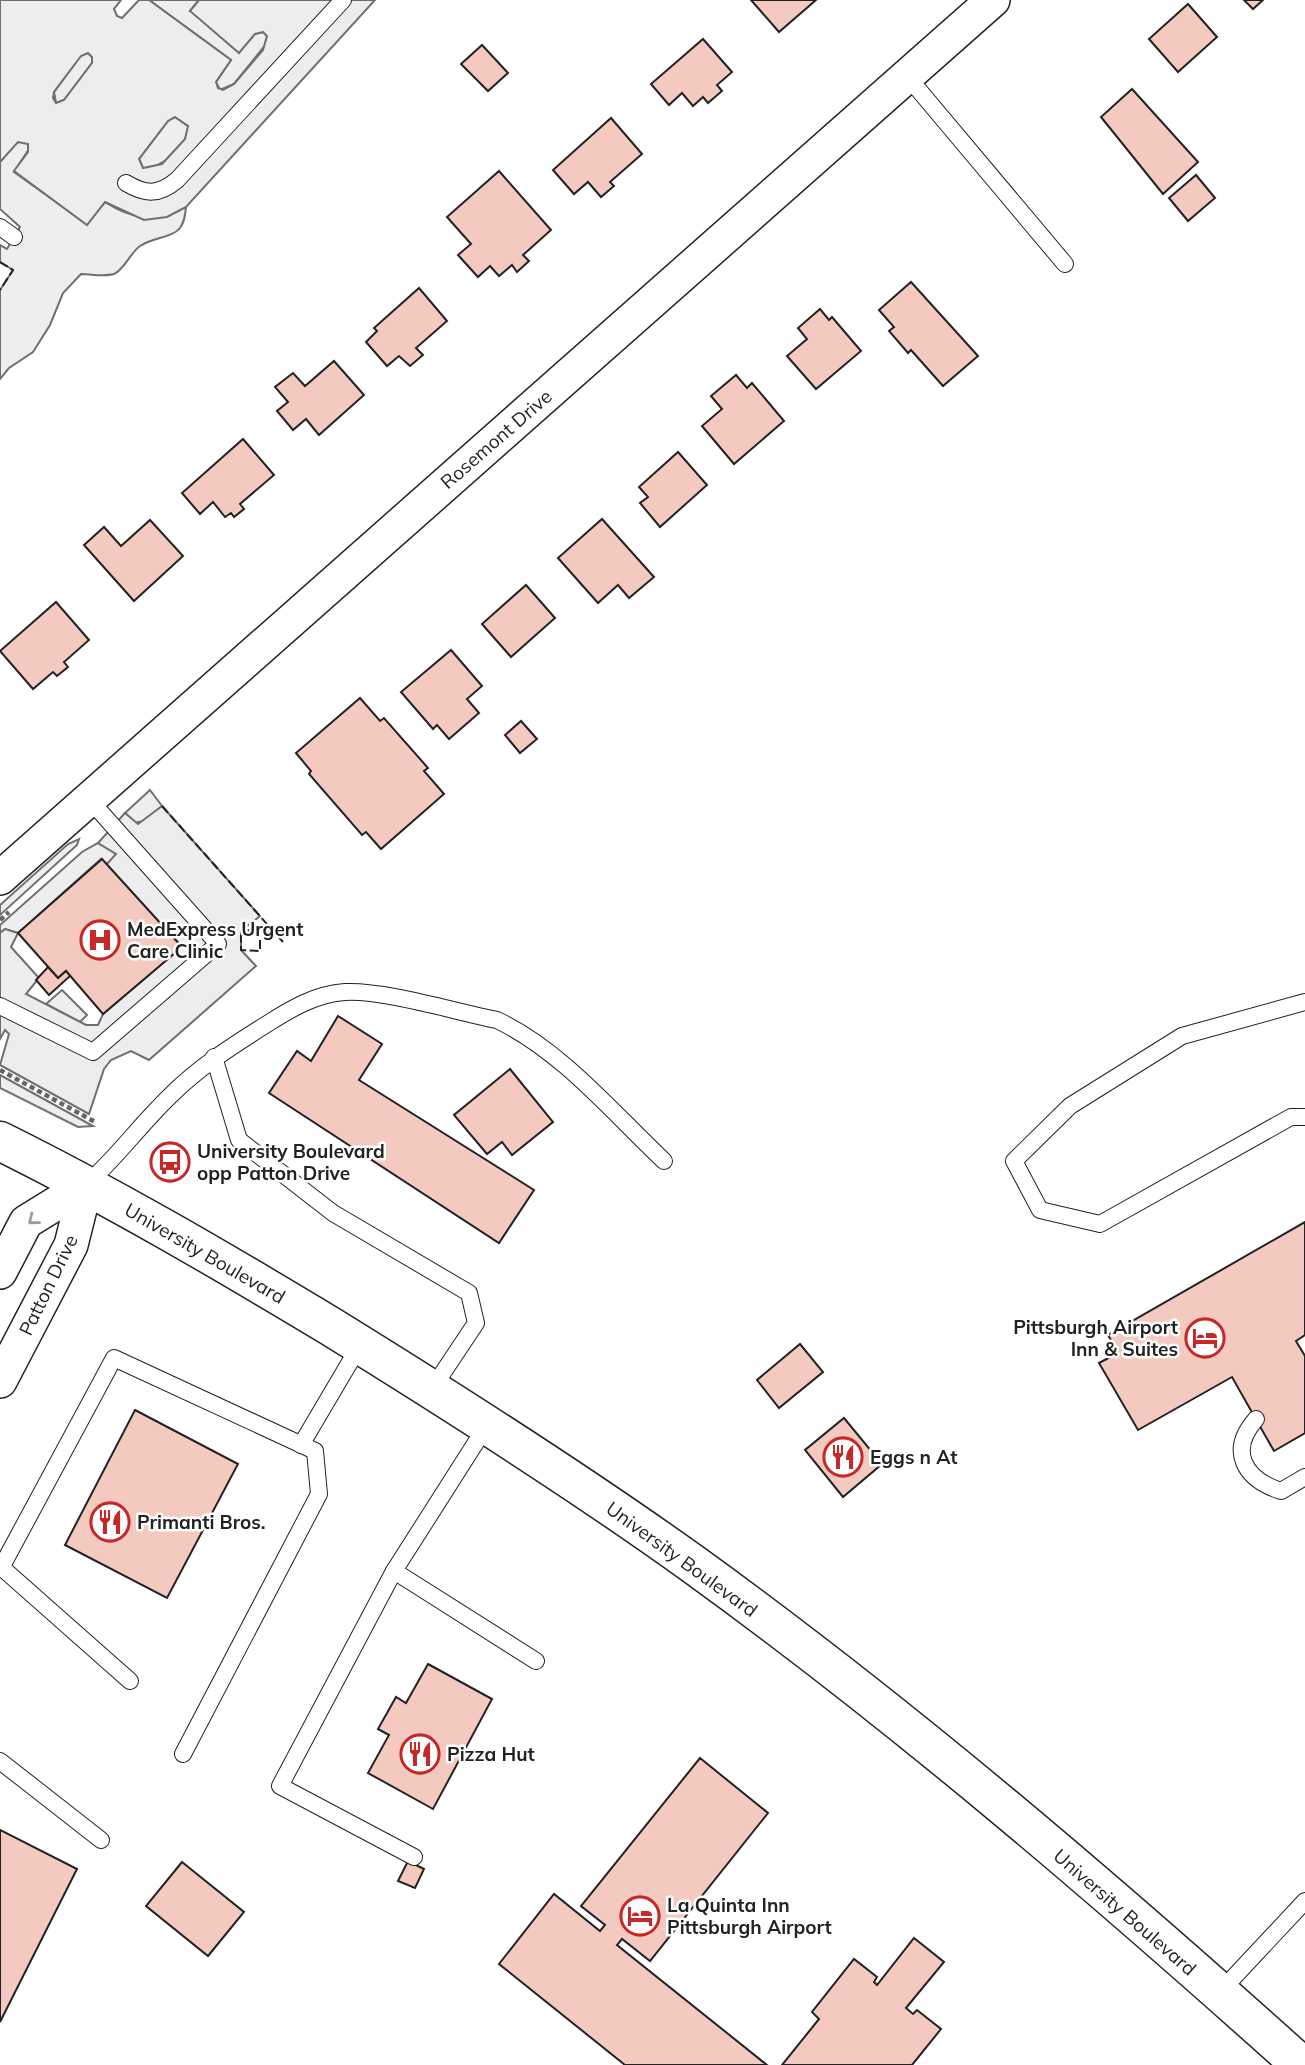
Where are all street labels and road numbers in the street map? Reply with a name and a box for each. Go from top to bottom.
street label: Rosemont Drive [435,384,557,494]
street label: University Boulevard [120,1197,290,1309]
street label: Patton Drive [13,1231,83,1339]
street label: University Boulevard [602,1496,762,1622]
street label: University Boulevard [1049,1843,1201,1981]

